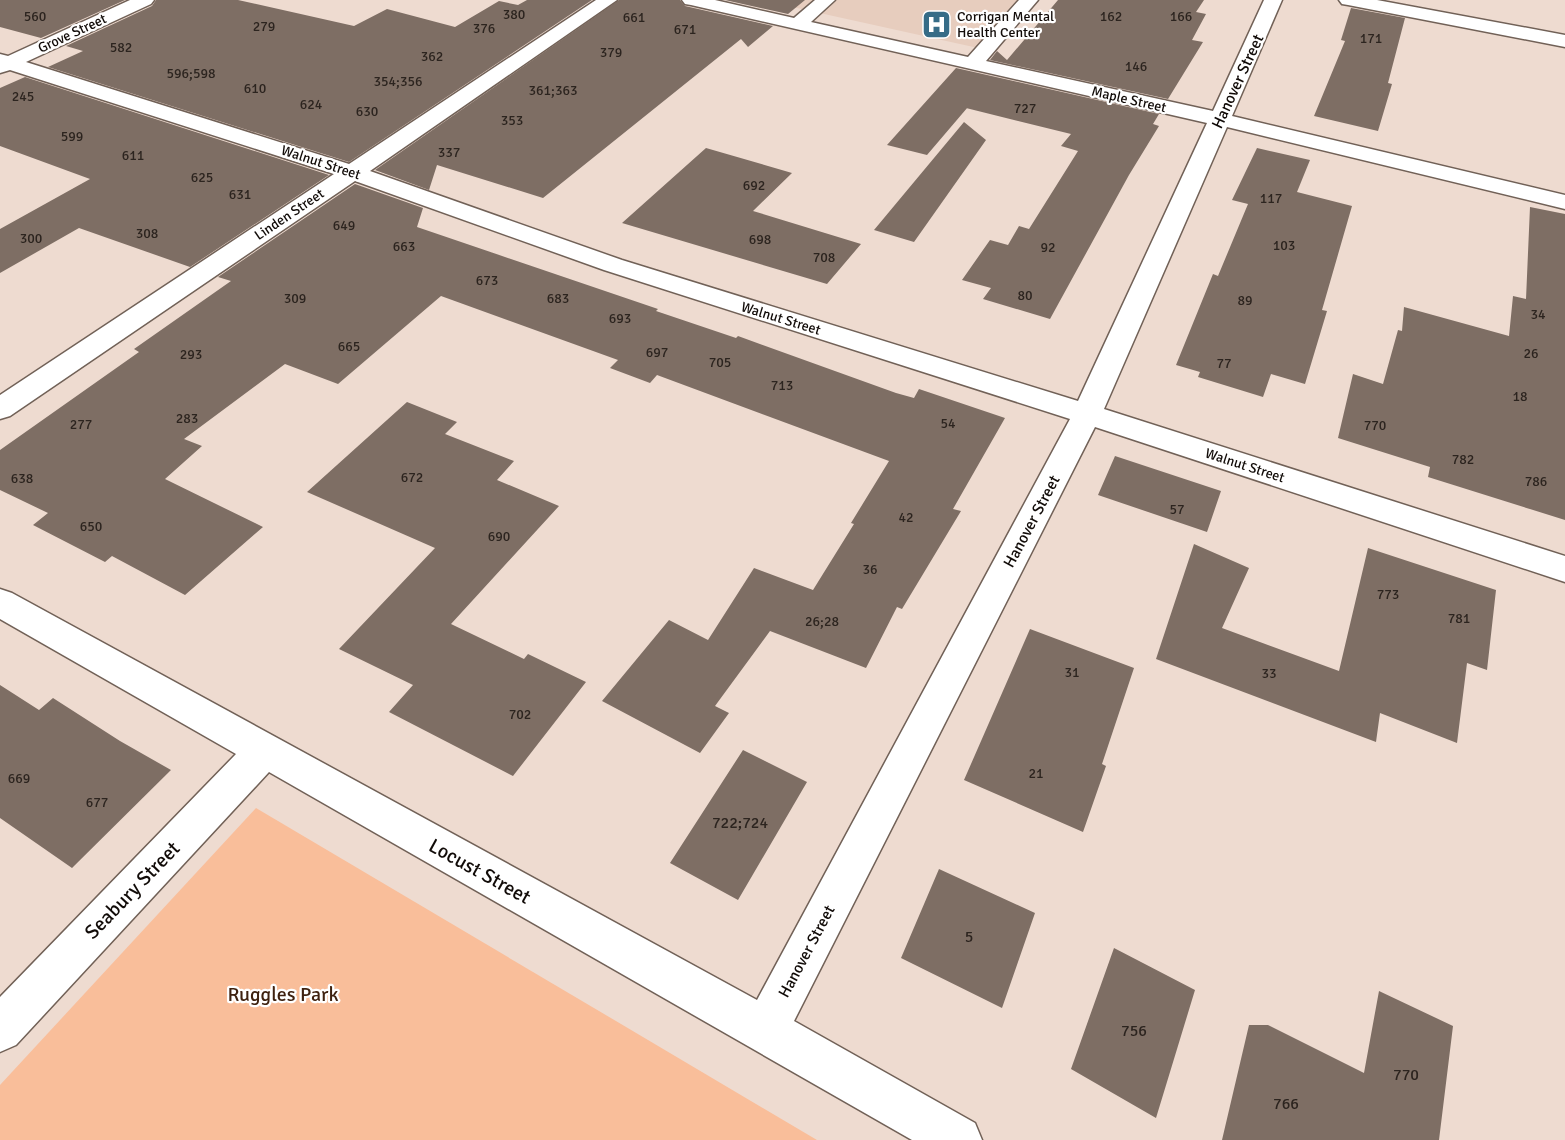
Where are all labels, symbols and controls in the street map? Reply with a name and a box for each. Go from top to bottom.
house number: 380 [503,6,525,23]
house number: 560 [24,8,46,25]
hospital icon: Corrigan Mental Health Center [920,8,952,40]
place label: Corrigan Mental Health Center [957,8,1054,41]
house number: 162 [1100,8,1122,25]
house number: 166 [1170,8,1192,25]
house number: 661 [623,9,645,26]
street label: Grove Street [35,10,109,57]
house number: 279 [253,18,275,35]
house number: 376 [473,20,495,37]
house number: 671 [674,21,696,38]
house number: 171 [1360,30,1382,47]
street label: Hanover Street [1207,31,1269,132]
house number: 582 [110,39,132,56]
house number: 379 [600,44,622,61]
house number: 362 [421,48,443,65]
house number: 146 [1125,58,1147,75]
house number: 596;598 [166,65,216,82]
house number: 354;356 [373,73,423,90]
house number: 610 [244,80,266,97]
house number: 361;363 [528,82,578,99]
street label: Maple Street [1090,83,1168,116]
house number: 245 [12,88,34,105]
house number: 624 [300,96,323,113]
house number: 727 [1014,100,1036,117]
house number: 630 [356,103,378,120]
house number: 353 [501,112,523,129]
house number: 599 [61,128,83,145]
street label: Walnut Street [279,142,363,183]
house number: 337 [438,144,460,161]
house number: 611 [122,147,144,164]
house number: 625 [191,169,213,186]
house number: 692 [743,177,765,194]
street label: Linden Street [251,185,327,244]
house number: 631 [229,186,251,203]
house number: 117 [1260,190,1282,207]
house number: 649 [333,217,355,234]
house number: 308 [136,225,158,242]
house number: 300 [20,230,42,247]
house number: 698 [749,231,771,248]
house number: 103 [1273,237,1295,254]
house number: 663 [393,238,415,255]
house number: 92 [1040,239,1056,256]
house number: 708 [813,249,835,266]
house number: 673 [476,272,498,289]
house number: 80 [1017,287,1033,304]
house number: 309 [284,290,306,307]
house number: 683 [547,290,569,307]
house number: 89 [1237,292,1253,309]
street label: Walnut Street [739,298,823,339]
house number: 34 [1530,306,1546,323]
house number: 693 [609,310,631,327]
house number: 665 [338,338,360,355]
house number: 697 [646,344,668,361]
house number: 26 [1523,345,1539,362]
house number: 293 [180,346,202,363]
house number: 705 [709,354,731,371]
house number: 77 [1216,355,1232,372]
house number: 713 [771,377,793,394]
house number: 18 [1512,388,1528,405]
house number: 283 [176,410,198,427]
house number: 54 [940,415,956,432]
house number: 277 [70,416,92,433]
house number: 770 [1364,417,1386,434]
street label: Walnut Street [1203,445,1287,486]
house number: 782 [1452,451,1474,468]
house number: 672 [401,469,423,486]
house number: 638 [11,470,33,487]
street label: Hanover Street [999,471,1065,571]
house number: 786 [1525,473,1547,490]
house number: 57 [1169,501,1185,518]
house number: 42 [898,509,914,526]
house number: 650 [80,518,102,535]
house number: 690 [488,528,510,545]
house number: 36 [862,561,878,578]
house number: 773 [1377,586,1399,603]
house number: 781 [1448,610,1470,627]
house number: 26;28 [805,613,839,630]
house number: 31 [1064,664,1080,681]
house number: 33 [1261,665,1277,682]
house number: 702 [509,706,531,723]
house number: 21 [1028,765,1044,782]
house number: 669 [8,770,30,787]
house number: 677 [86,794,108,811]
house number: 722;724 [712,813,768,833]
street label: Locust Street [424,833,535,910]
street label: Seabury Street [79,836,185,945]
street label: Hanover Street [774,901,840,1001]
house number: 5 [965,927,973,947]
park label: Ruggles Park [228,982,338,1007]
house number: 756 [1121,1021,1147,1041]
house number: 770 [1393,1065,1419,1085]
house number: 766 [1273,1094,1299,1114]

